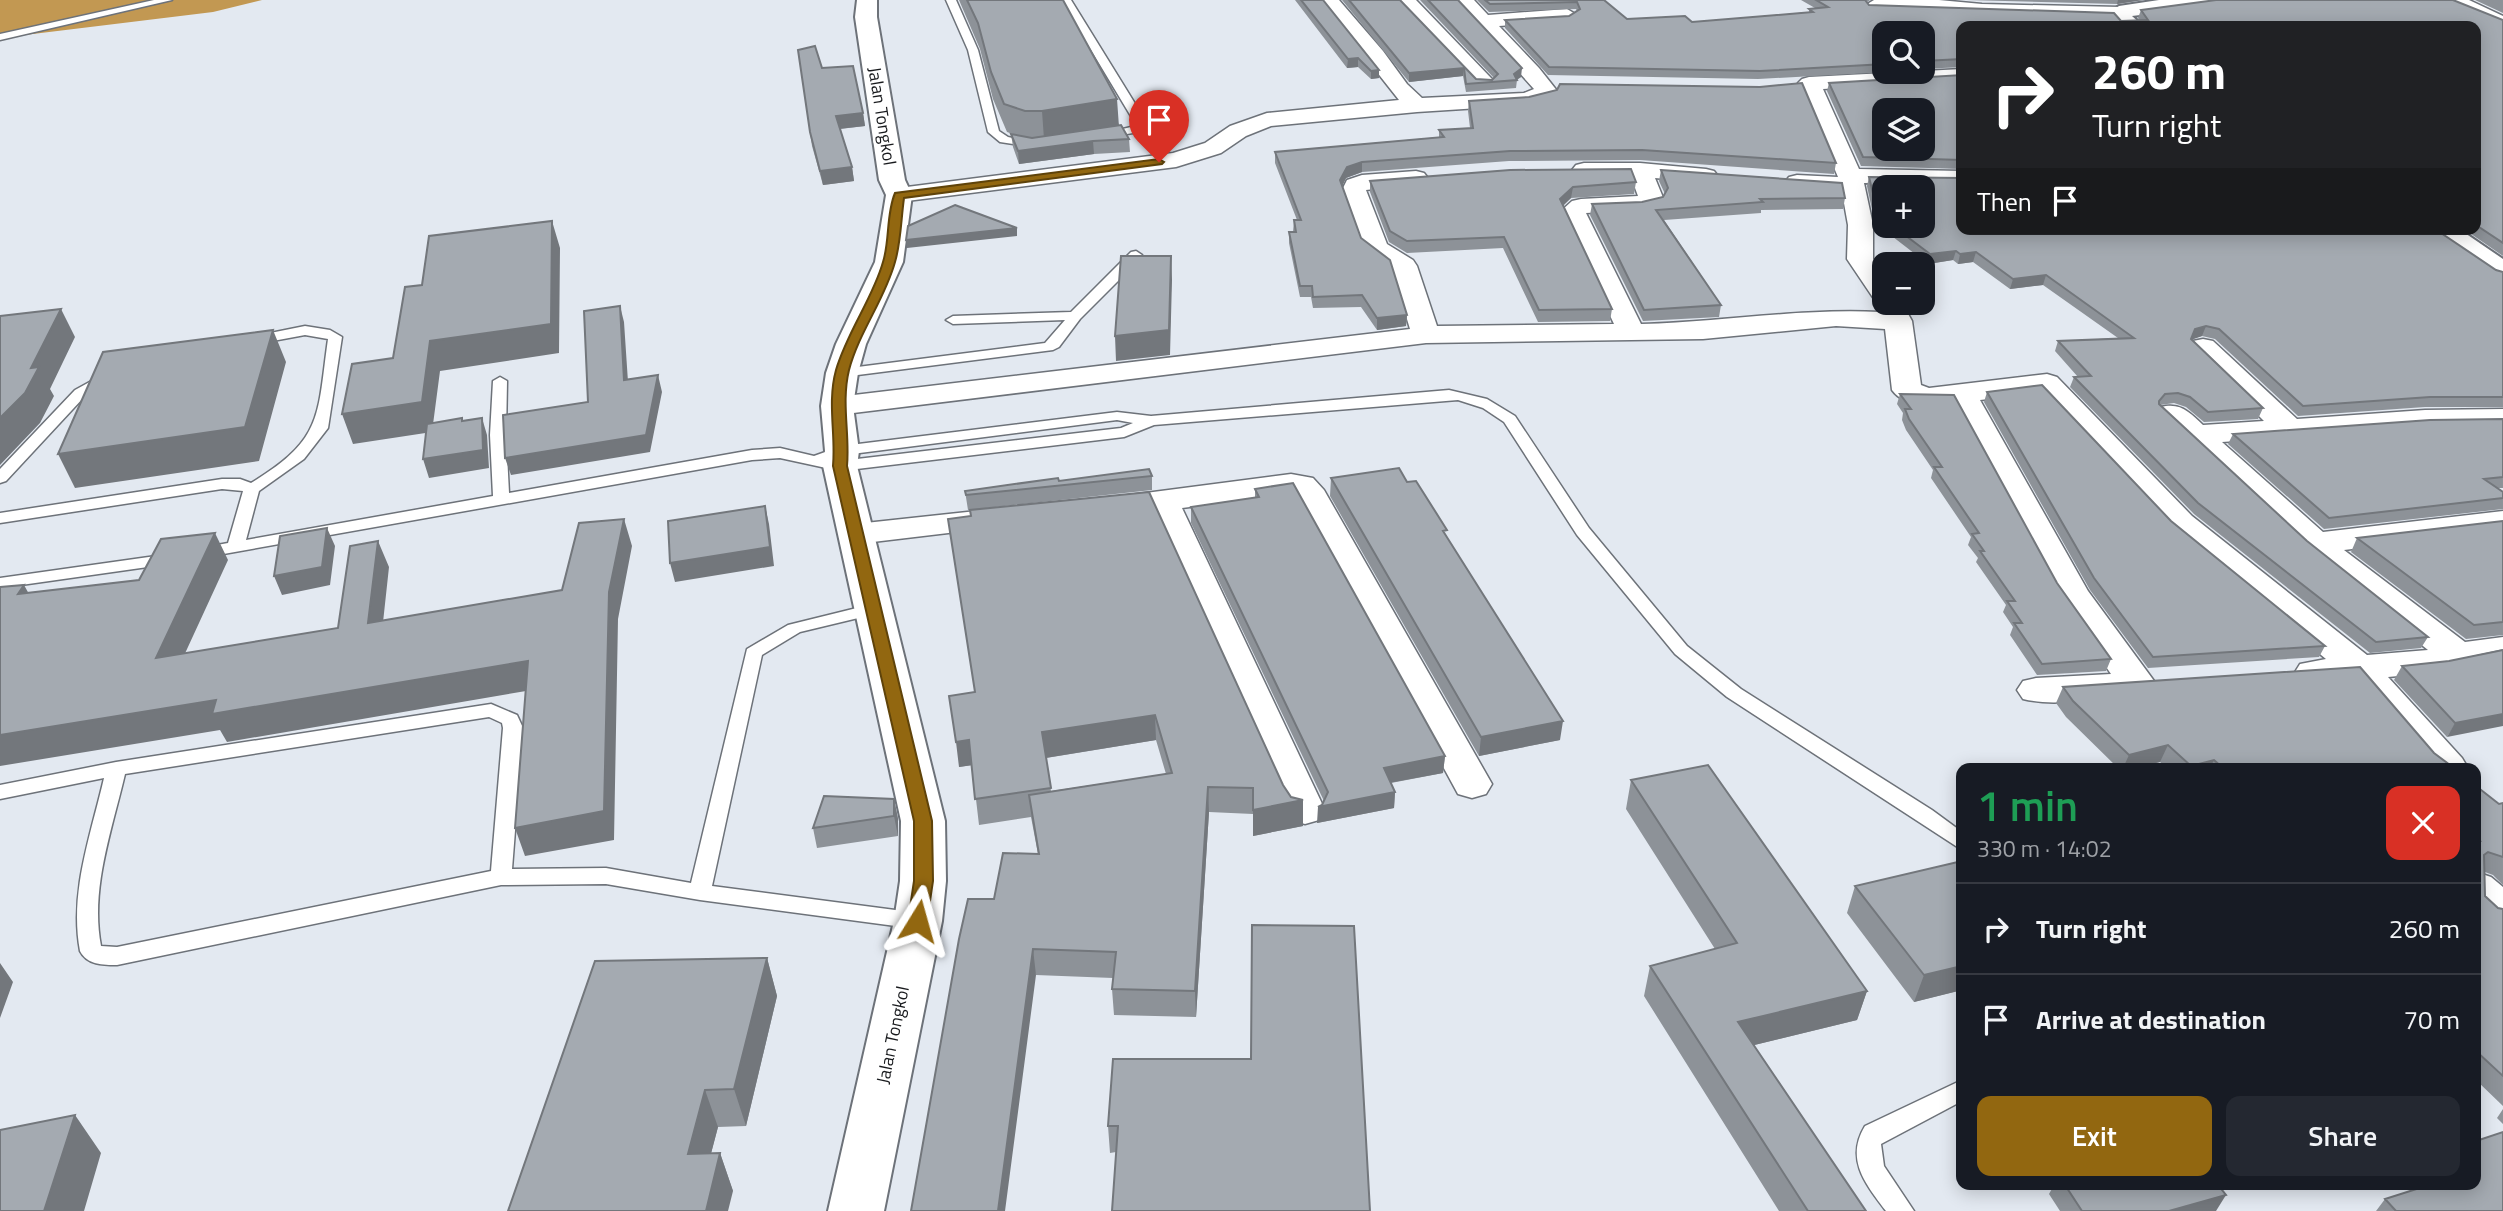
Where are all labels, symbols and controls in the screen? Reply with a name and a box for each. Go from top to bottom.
map controls [1872,21,1935,315]
button: search [1872,21,1935,84]
text: 260 m [2092,33,2226,108]
icon: right [1977,49,2068,140]
street label: Jalan Tongkol [861,65,904,167]
pin [1129,90,1189,162]
button: layers [1872,98,1935,161]
icon: arrive [1140,101,1178,139]
text: Turn right [2092,101,2221,149]
button: + [1872,175,1935,238]
text: Then [1977,182,2032,221]
icon: arrive [2046,182,2084,220]
button: − [1872,252,1935,315]
text: 1 min [1977,773,2078,837]
button: close [2386,786,2460,860]
text: 330 m · 14:02 [1977,831,2112,866]
position arrow [881,884,955,958]
text: Turn right [2036,909,2147,948]
text: 260 m [2389,909,2460,948]
icon: right [1977,910,2015,948]
street label: Jalan Tongkol [869,984,916,1086]
text: Arrive at destination [2036,1000,2266,1039]
text: 70 m [2403,1000,2460,1039]
icon: arrive [1977,1001,2015,1039]
button: Exit [1977,1096,2212,1176]
button: Share [2226,1096,2460,1176]

